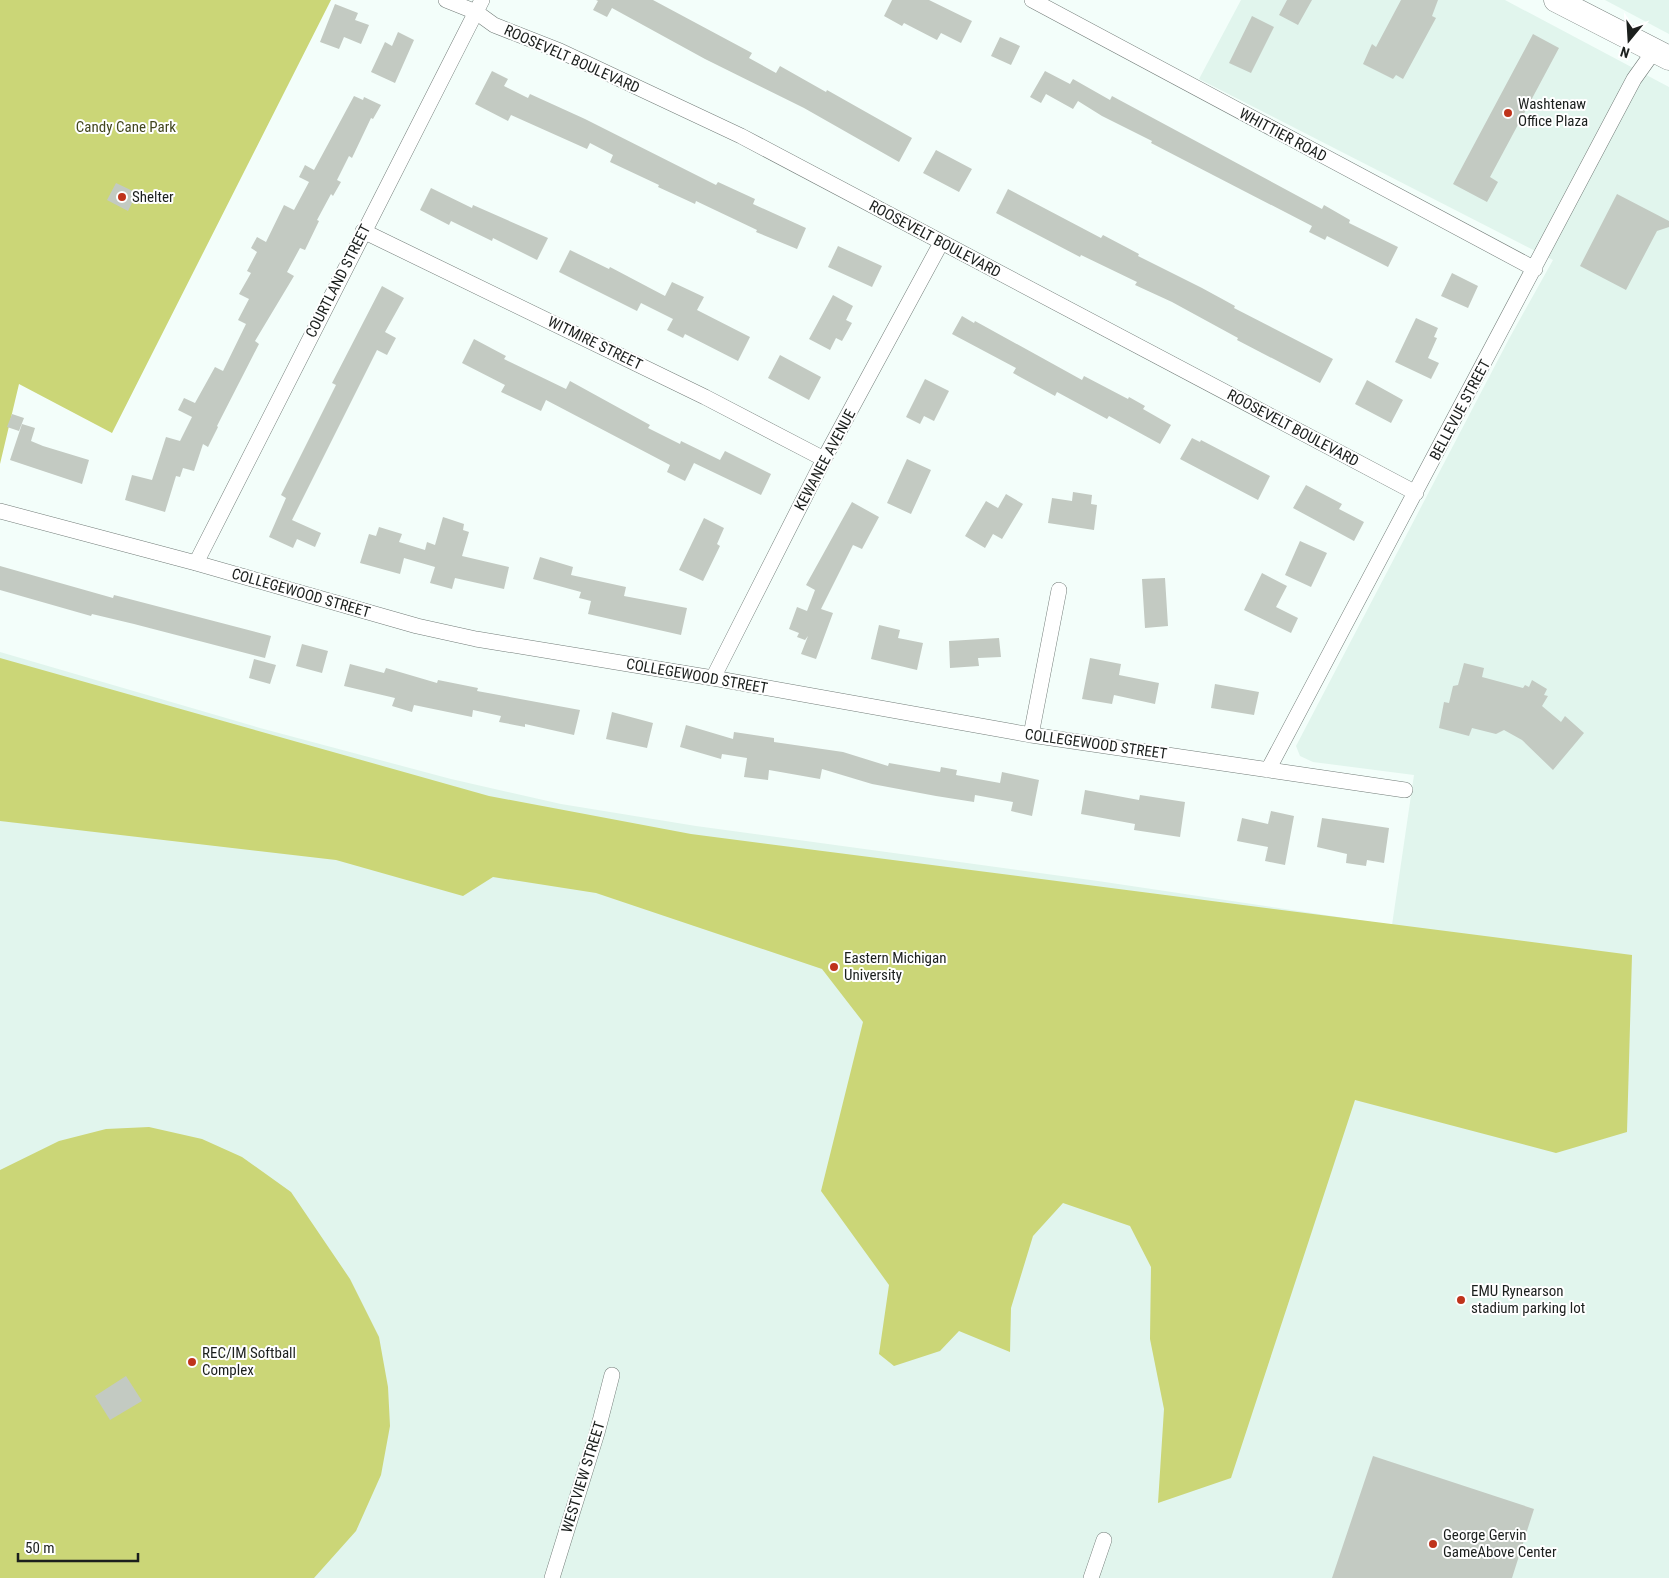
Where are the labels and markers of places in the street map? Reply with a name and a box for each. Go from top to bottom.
place label: Washtenaw Office Plaza [1518,95,1588,130]
marker: Washtenaw Office Plaza [1502,107,1514,119]
place label: Shelter [132,188,174,206]
marker: Shelter [116,191,128,203]
place label: Eastern Michigan University [844,949,946,984]
marker: Eastern Michigan University [828,961,840,973]
place label: EMU Rynearson stadium parking lot [1471,1282,1585,1317]
marker: EMU Rynearson stadium parking lot [1455,1294,1467,1306]
place label: REC/IM Softball Complex [202,1344,296,1379]
marker: REC/IM Softball Complex [186,1356,198,1368]
place label: George Gervin GameAbove Center [1443,1526,1557,1561]
marker: George Gervin GameAbove Center [1427,1538,1439,1550]

